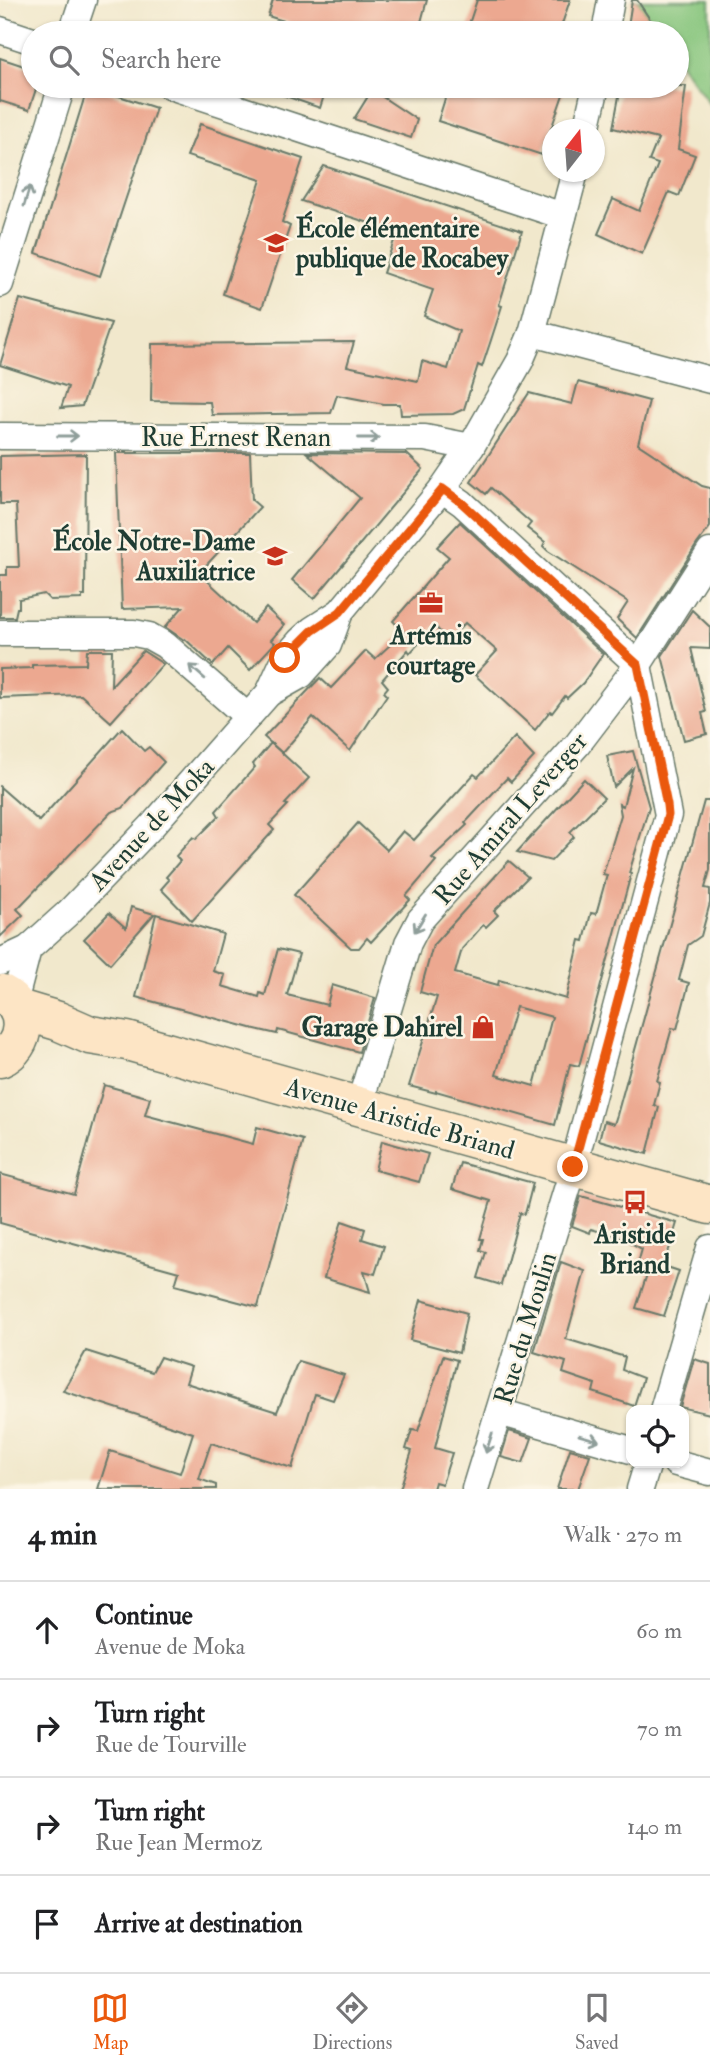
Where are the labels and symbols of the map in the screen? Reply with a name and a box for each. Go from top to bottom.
north arrow [542,119,605,182]
one-way arrow [22,185,35,207]
place label: École élémentaire publique de Rocabey [295,210,510,276]
school or university icon: École élémentaire publique de Rocabey [262,229,290,257]
street label: Rue Ernest Renan [141,422,331,454]
one-way arrow [56,429,79,443]
one-way arrow [357,431,380,444]
place label: École Notre-Dame Auxiliatrice [53,523,255,588]
school or university icon: École Notre-Dame Auxiliatrice [261,542,289,570]
office icon: Artémis courtage [417,589,445,617]
place label: Artémis courtage [387,620,476,683]
route start [269,642,300,673]
one-way arrow [188,664,206,680]
street label: Rue Amiral Leverger [427,725,595,912]
street label: Avenue de Moka [81,751,222,898]
one-way arrow [412,913,427,932]
place label: Garage Dahirel [301,1012,463,1045]
shop icon: Garage Dahirel [469,1013,497,1041]
street label: Avenue Aristide Briand [280,1071,518,1167]
route end [557,1151,588,1182]
bus stop icon: Aristide Briand [621,1188,649,1216]
place label: Aristide Briand [594,1219,676,1281]
street label: Rue du Moulin [488,1248,564,1408]
one-way arrow [482,1432,495,1454]
one-way arrow [577,1432,599,1445]

